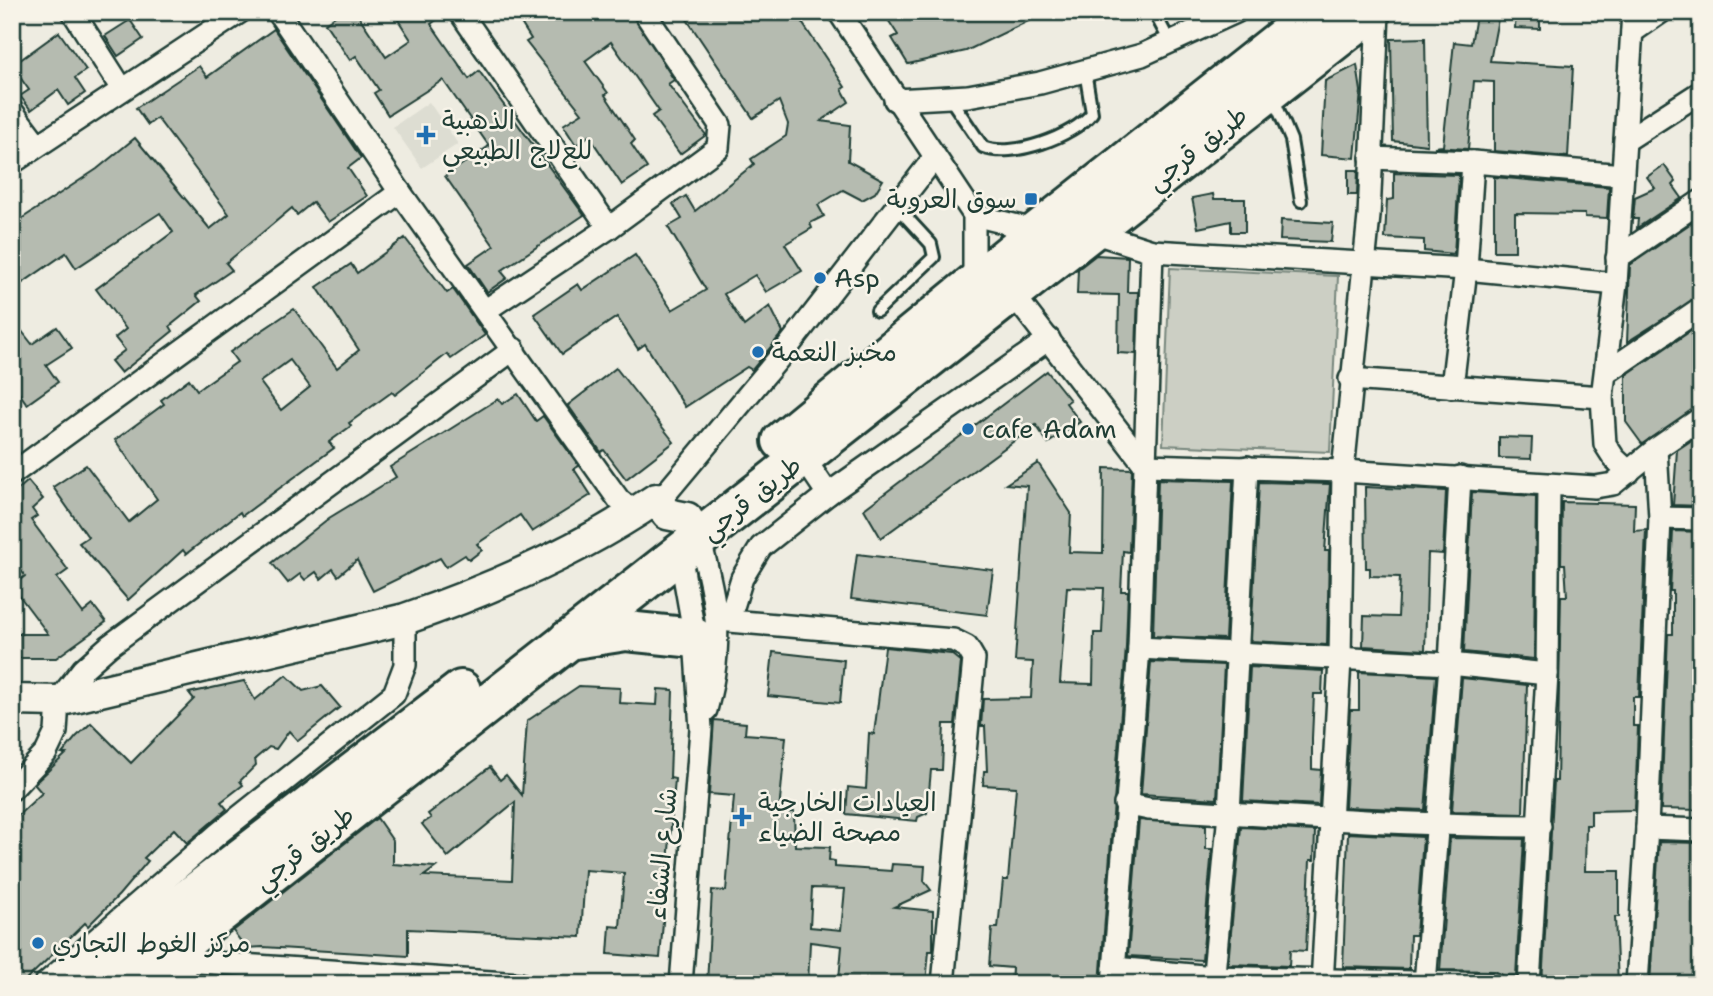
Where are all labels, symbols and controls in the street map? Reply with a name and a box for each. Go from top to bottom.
street label: طريق قرجي [1139,97,1258,203]
place label: الذهبية للعﻻج الطبيعي [442,102,592,173]
marker: الذهبية للعﻻج الطبيعي [416,125,436,145]
place label: سوق العروبة [887,181,1017,216]
marker: سوق العروبة [1023,191,1039,207]
place label: Asp [834,260,880,295]
marker: Asp [812,270,828,286]
place label: مخبز النعمة [772,334,897,369]
marker: مخبز النعمة [750,344,766,360]
place label: cafe Adam [982,411,1117,446]
marker: cafe Adam [960,421,976,437]
street label: طريق قرجي [693,447,812,553]
place label: العيادات الخارجية مصحة الضياء [758,784,937,849]
street label: شارع الشفاء [638,786,686,922]
street label: طريق قرجي [246,797,365,903]
marker: العيادات الخارجية مصحة الضياء [732,807,752,827]
place label: مركز الغوط التجاري [52,925,250,962]
marker: مركز الغوط التجاري [30,935,46,951]

